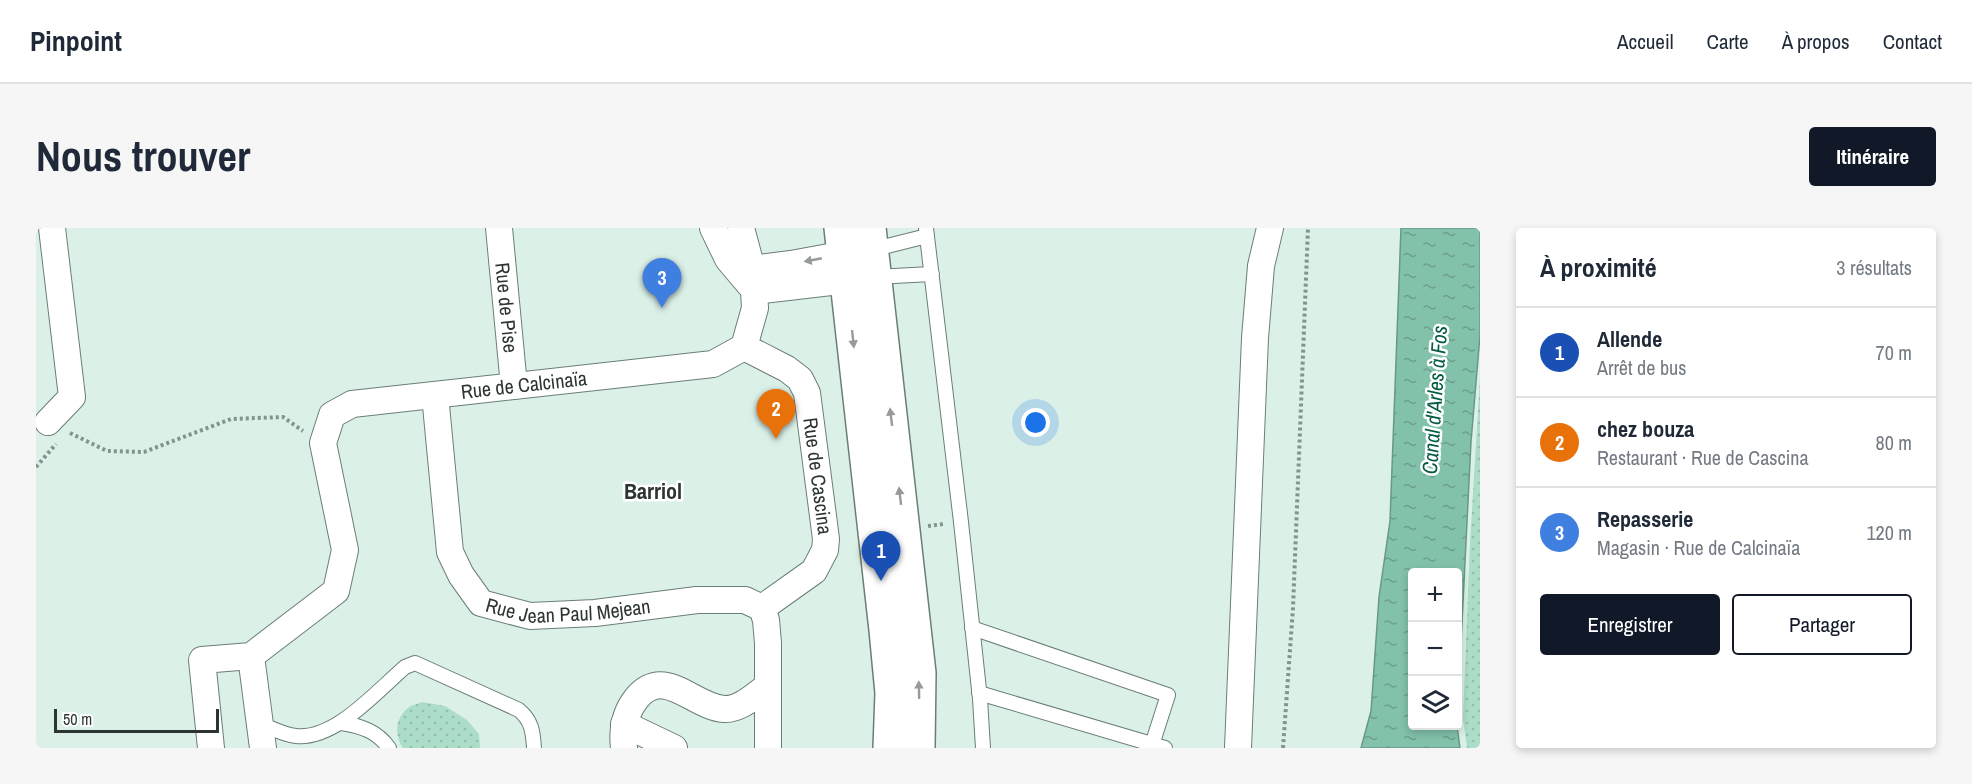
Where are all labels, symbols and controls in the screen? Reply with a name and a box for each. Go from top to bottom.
text: Pinpoint [30,22,122,60]
text: Accueil [1617,27,1674,56]
text: Carte [1707,27,1749,56]
text: À propos [1782,27,1850,56]
text: Contact [1883,27,1942,56]
button: Itinéraire [1809,127,1936,186]
text: Nous trouver [36,128,250,184]
text: À proximité [1540,250,1657,285]
text: 3 résultats [1836,254,1912,281]
one-way arrow [804,256,823,265]
pin: 3 [642,259,682,308]
street label: Rue de Pise [489,261,525,354]
water label: Canal d'Arles à Fos [1415,324,1454,475]
text: Allende [1597,324,1662,354]
one-way arrow [848,329,858,348]
text: 1 [1555,339,1564,366]
text: 70 m [1876,339,1912,366]
text: Arrêt de bus [1597,354,1686,381]
street label: Rue de Calcinaïa [459,364,588,405]
pin: 2 [756,390,796,439]
one-way arrow [886,408,896,427]
your location [1021,408,1050,437]
text: chez bouza [1597,414,1694,444]
street label: Rue de Cascina [797,416,839,536]
text: 2 [1555,429,1564,456]
text: 80 m [1876,429,1912,456]
text: Restaurant · Rue de Cascina [1597,444,1809,471]
district label: Barriol [624,476,682,506]
one-way arrow [895,486,905,505]
text: Repasserie [1597,504,1693,534]
text: 3 [1555,519,1564,546]
text: 120 m [1866,519,1912,546]
pin: 1 [862,532,900,581]
text: Magasin · Rue de Calcinaïa [1597,534,1800,561]
map controls [1408,568,1462,730]
button: + [1408,568,1462,622]
street label: Rue Jean Paul Mejean [483,591,652,629]
button: Enregistrer [1540,594,1720,655]
button: Partager [1732,594,1912,655]
button: − [1408,622,1462,676]
button: layers [1408,676,1462,730]
one-way arrow [914,680,924,699]
scale bar [54,706,219,733]
text: 50 m [63,708,92,730]

